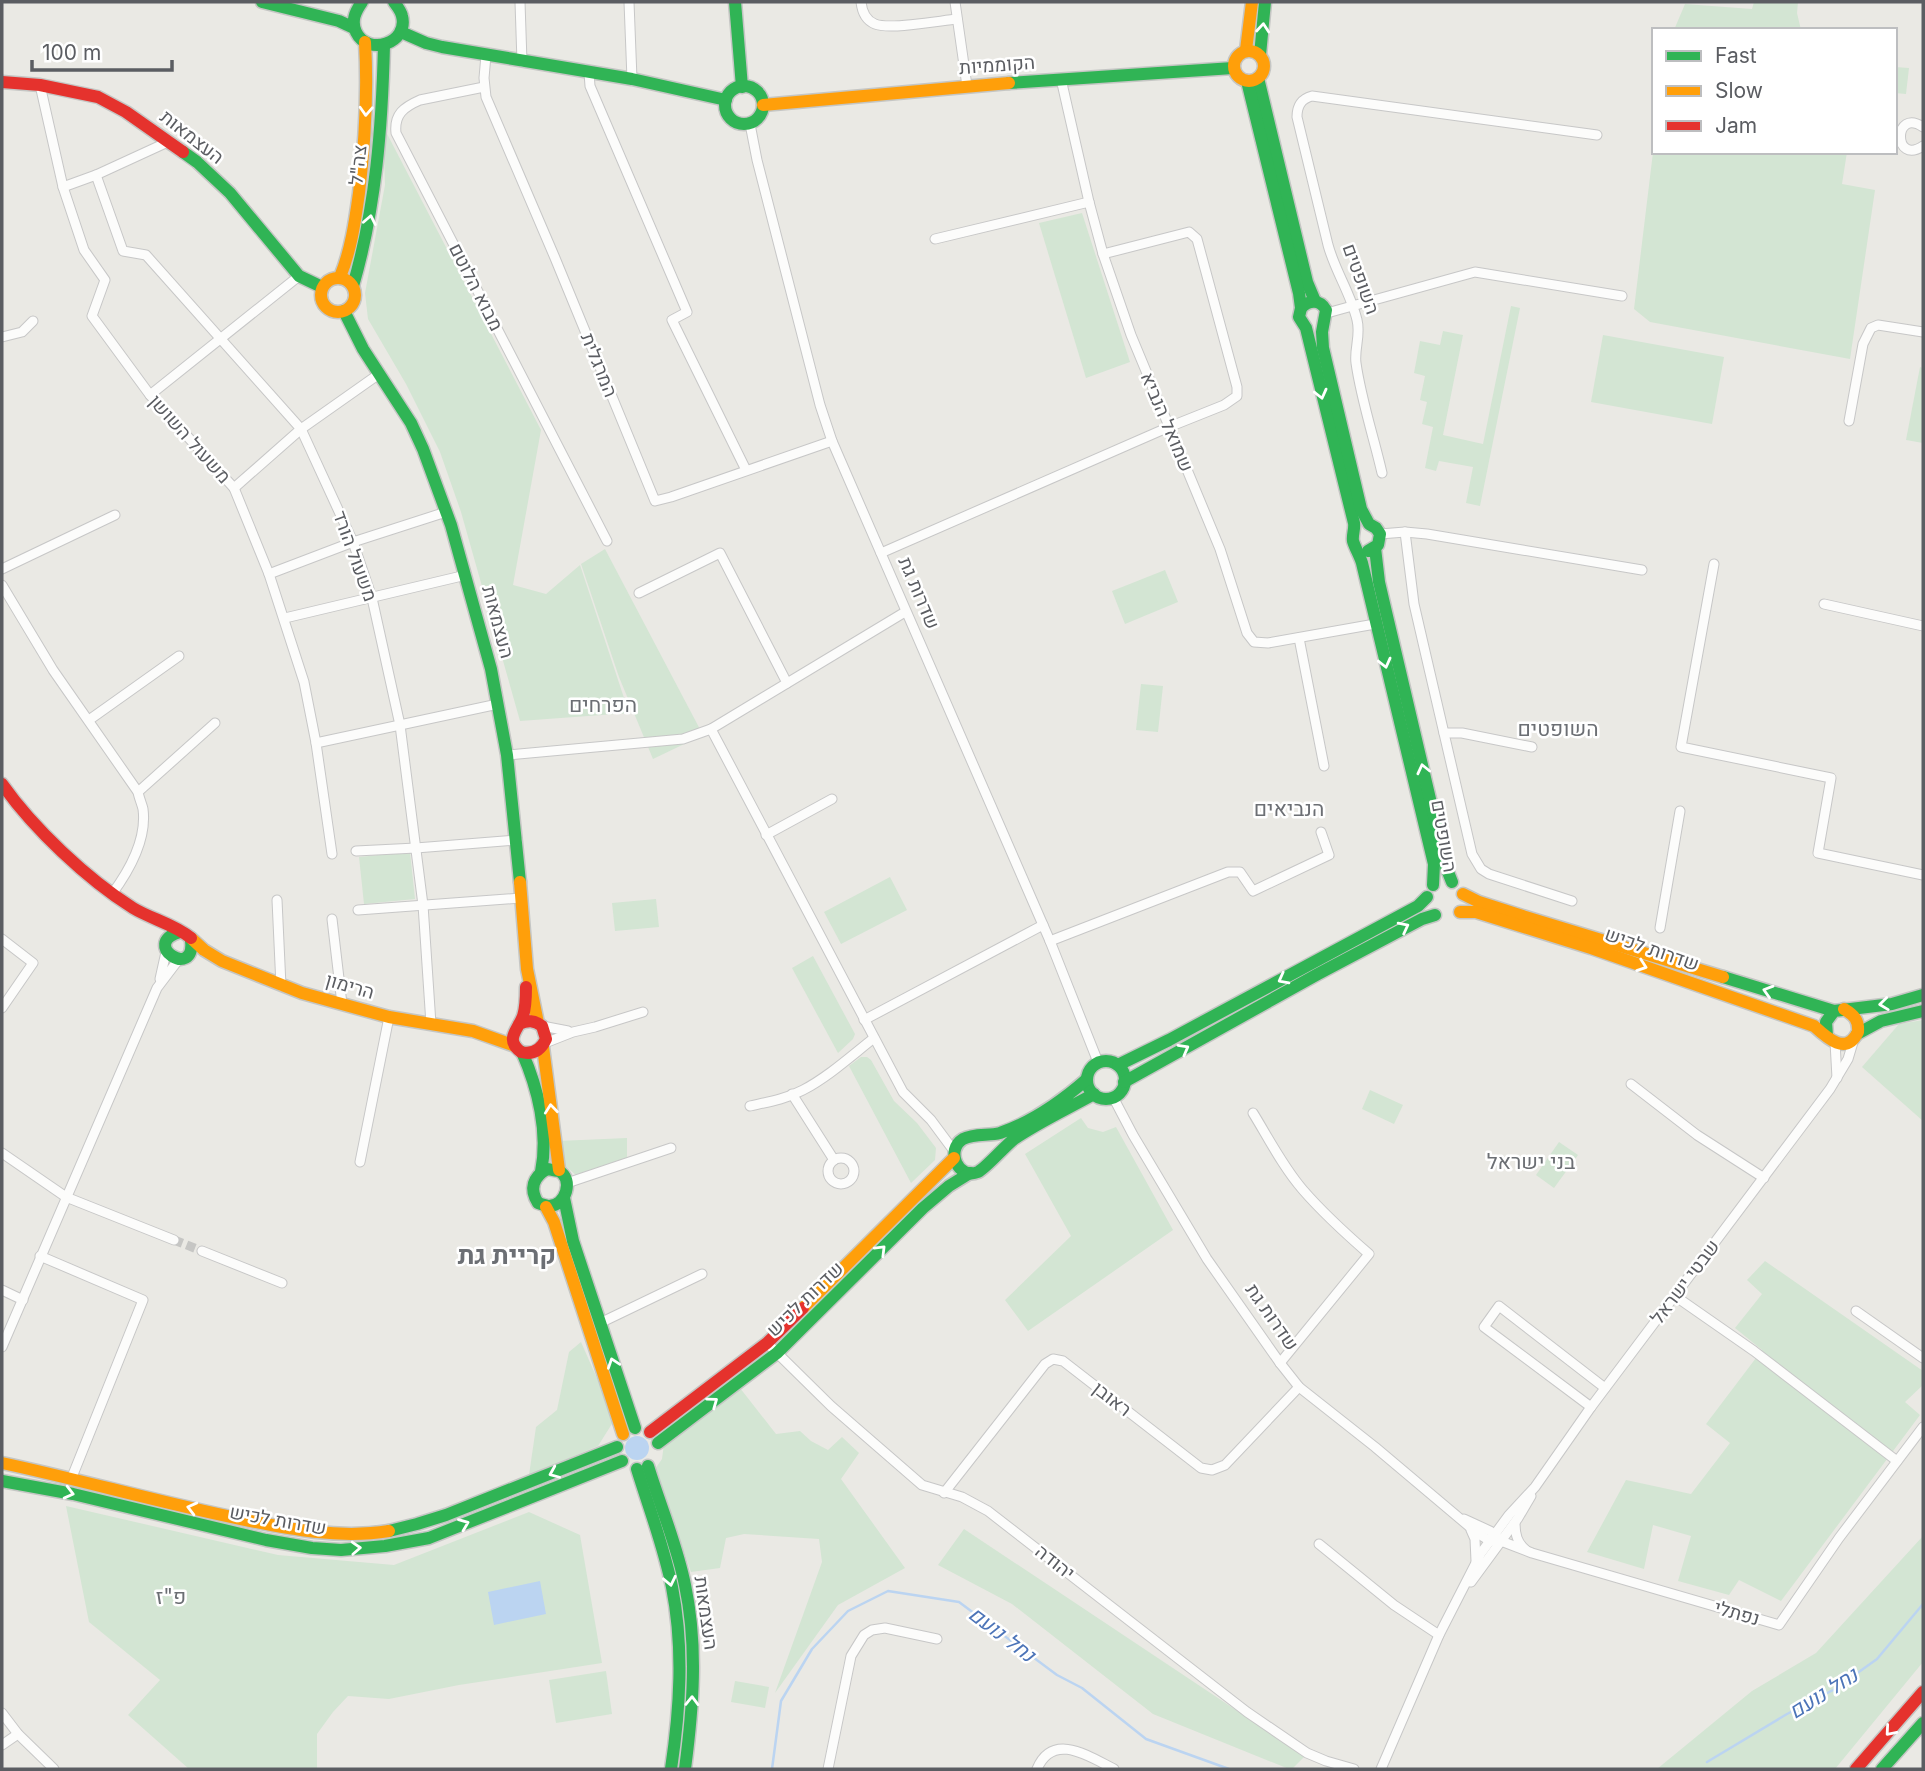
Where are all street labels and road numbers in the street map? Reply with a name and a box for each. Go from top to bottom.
street label: הקוממיות [958,51,1036,79]
street label: העצמאות [156,105,228,169]
street label: צה"ל [344,144,372,186]
street label: מבוא הלוטם [444,239,508,335]
street label: השופטים [1338,241,1384,317]
street label: המרגלית [576,330,622,400]
street label: שמואל הנביא [1136,369,1198,475]
street label: משעול השושן [144,390,236,488]
street label: משעול הורד [328,508,382,604]
street label: שדרות גת [893,553,945,633]
street label: העצמאות [477,583,519,661]
street label: השופטים [1426,798,1462,874]
street label: שדרות לכיש [1602,922,1702,976]
street label: הרימון [323,968,377,1004]
street label: שבטי ישראל [1646,1235,1724,1329]
street label: שדרות לכיש [762,1257,848,1341]
street label: שדרות גת [1241,1279,1303,1355]
street label: ראובן [1088,1377,1136,1421]
street label: שדרות לכיש [228,1500,328,1540]
street label: יהודה [1031,1540,1079,1584]
street label: העצמאות [689,1575,723,1651]
street label: נפתלי [1712,1596,1762,1630]

